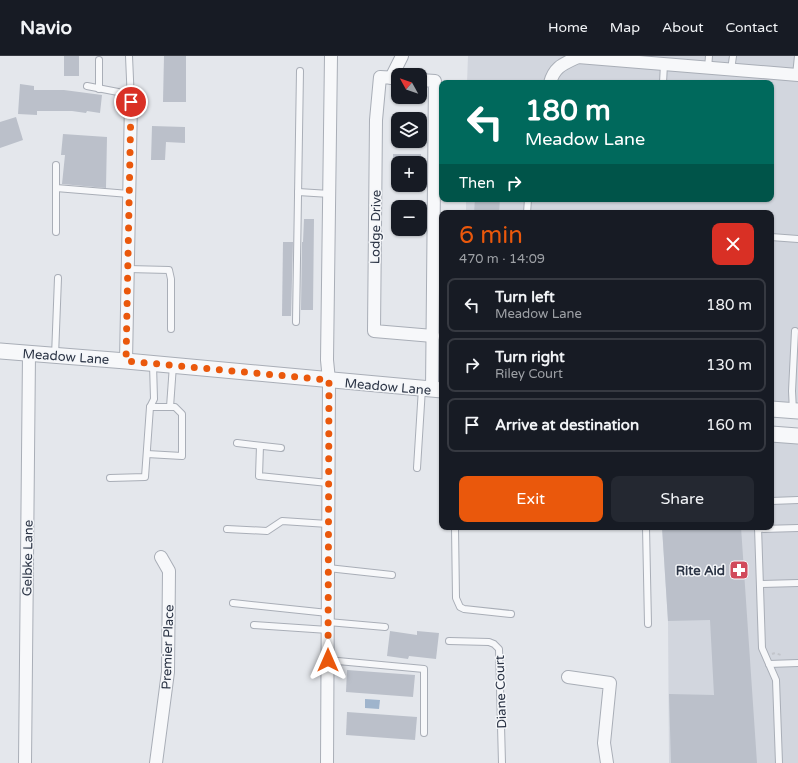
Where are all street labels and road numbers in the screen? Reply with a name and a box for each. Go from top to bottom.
street label: Lodge Drive [367,190,385,264]
street label: Meadow Lane [22,346,110,368]
street label: Meadow Lane [344,375,432,399]
street label: Gelbke Lane [19,520,37,596]
street label: Premier Place [159,604,177,690]
street label: Diane Court [492,655,510,729]

